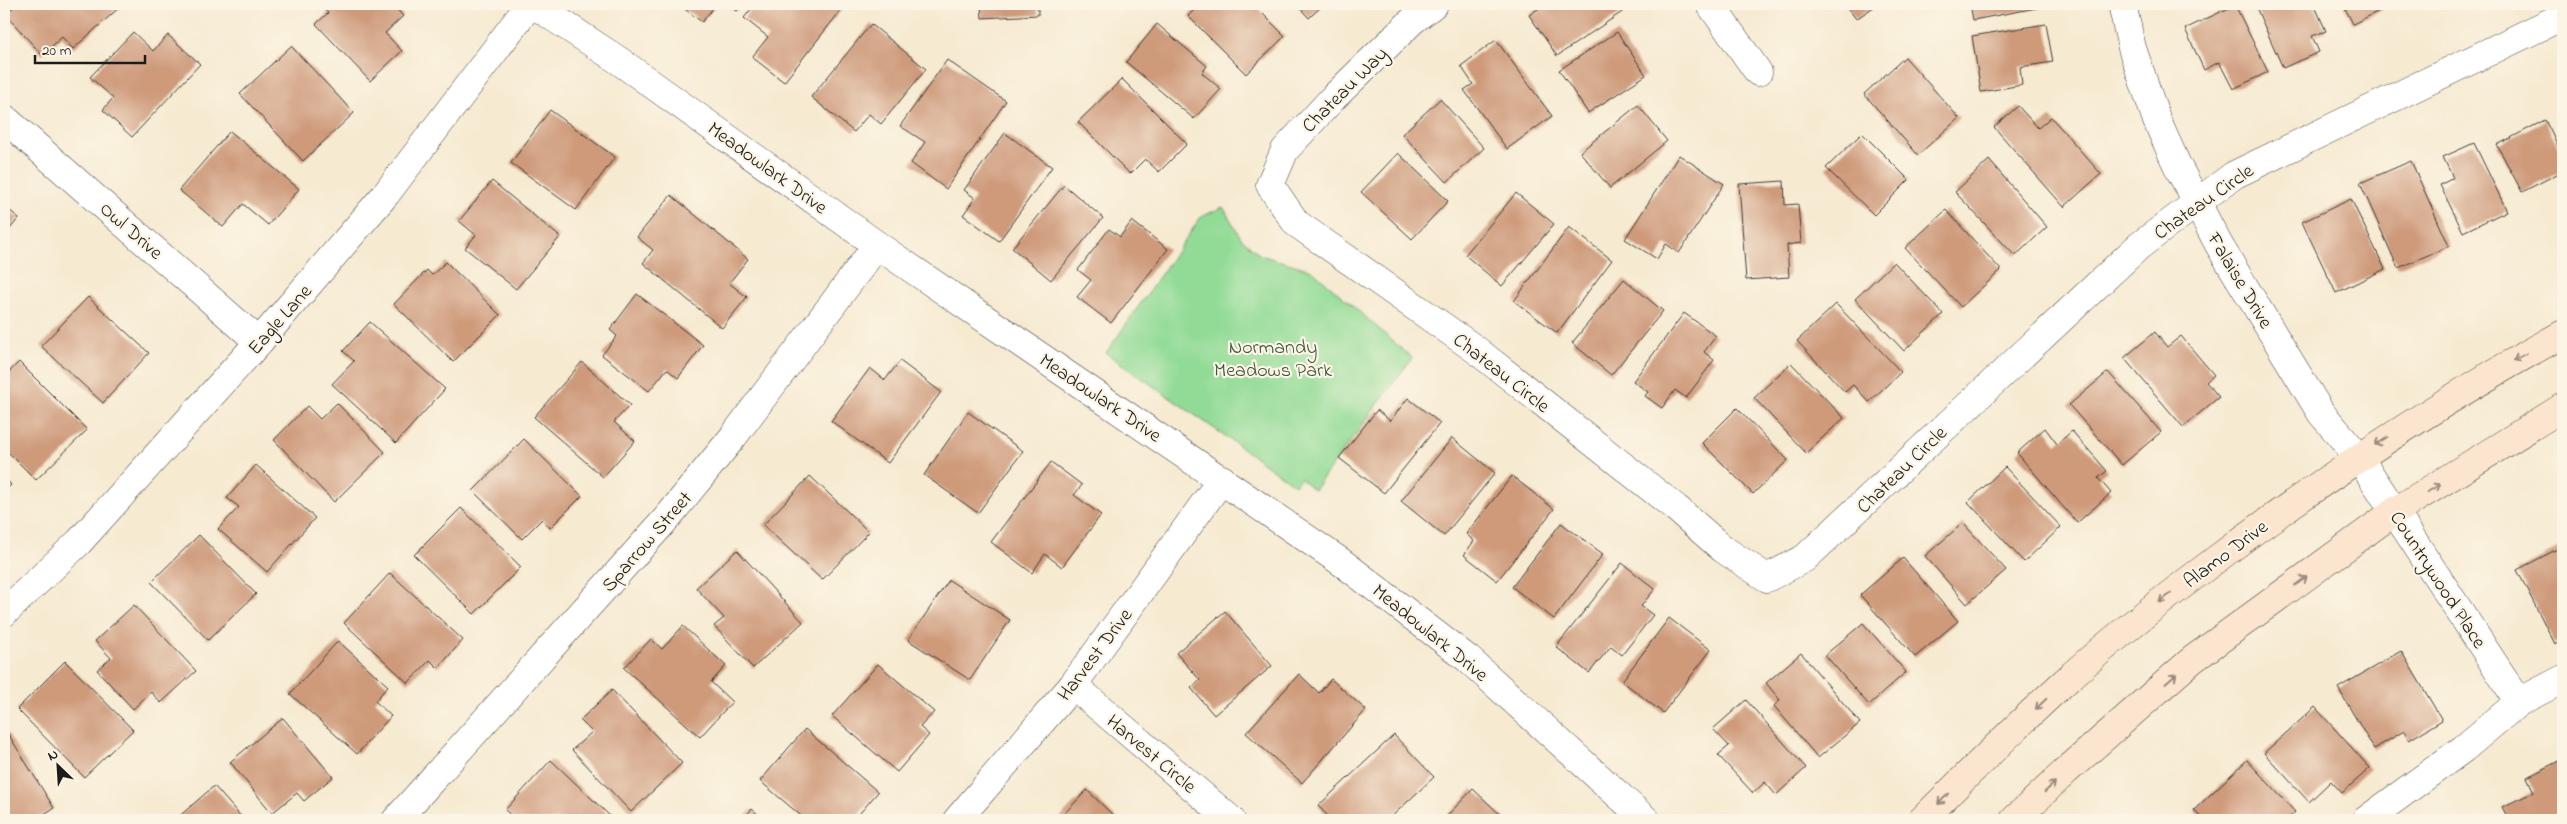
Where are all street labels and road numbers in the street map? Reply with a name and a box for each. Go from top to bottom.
street label: Chateau Way [1296,41,1395,140]
street label: Meadowlark Drive [701,116,833,223]
street label: Chateau Circle [2149,158,2260,248]
street label: Owl Drive [92,196,169,268]
street label: Falaise Drive [2198,227,2279,335]
street label: Eagle Lane [242,279,321,363]
street label: Chateau Circle [1446,327,1555,421]
street label: Meadowlark Drive [1033,347,1167,451]
street label: Chateau Circle [1851,420,1955,522]
street label: Sparrow Street [596,485,700,600]
street label: Countrywood Place [2381,506,2492,655]
street label: Alamo Drive [2178,514,2275,596]
street label: Meadowlark Drive [1365,578,1494,690]
street label: Harvest Drive [1051,603,1141,708]
street label: Harvest Circle [1099,709,1202,801]

